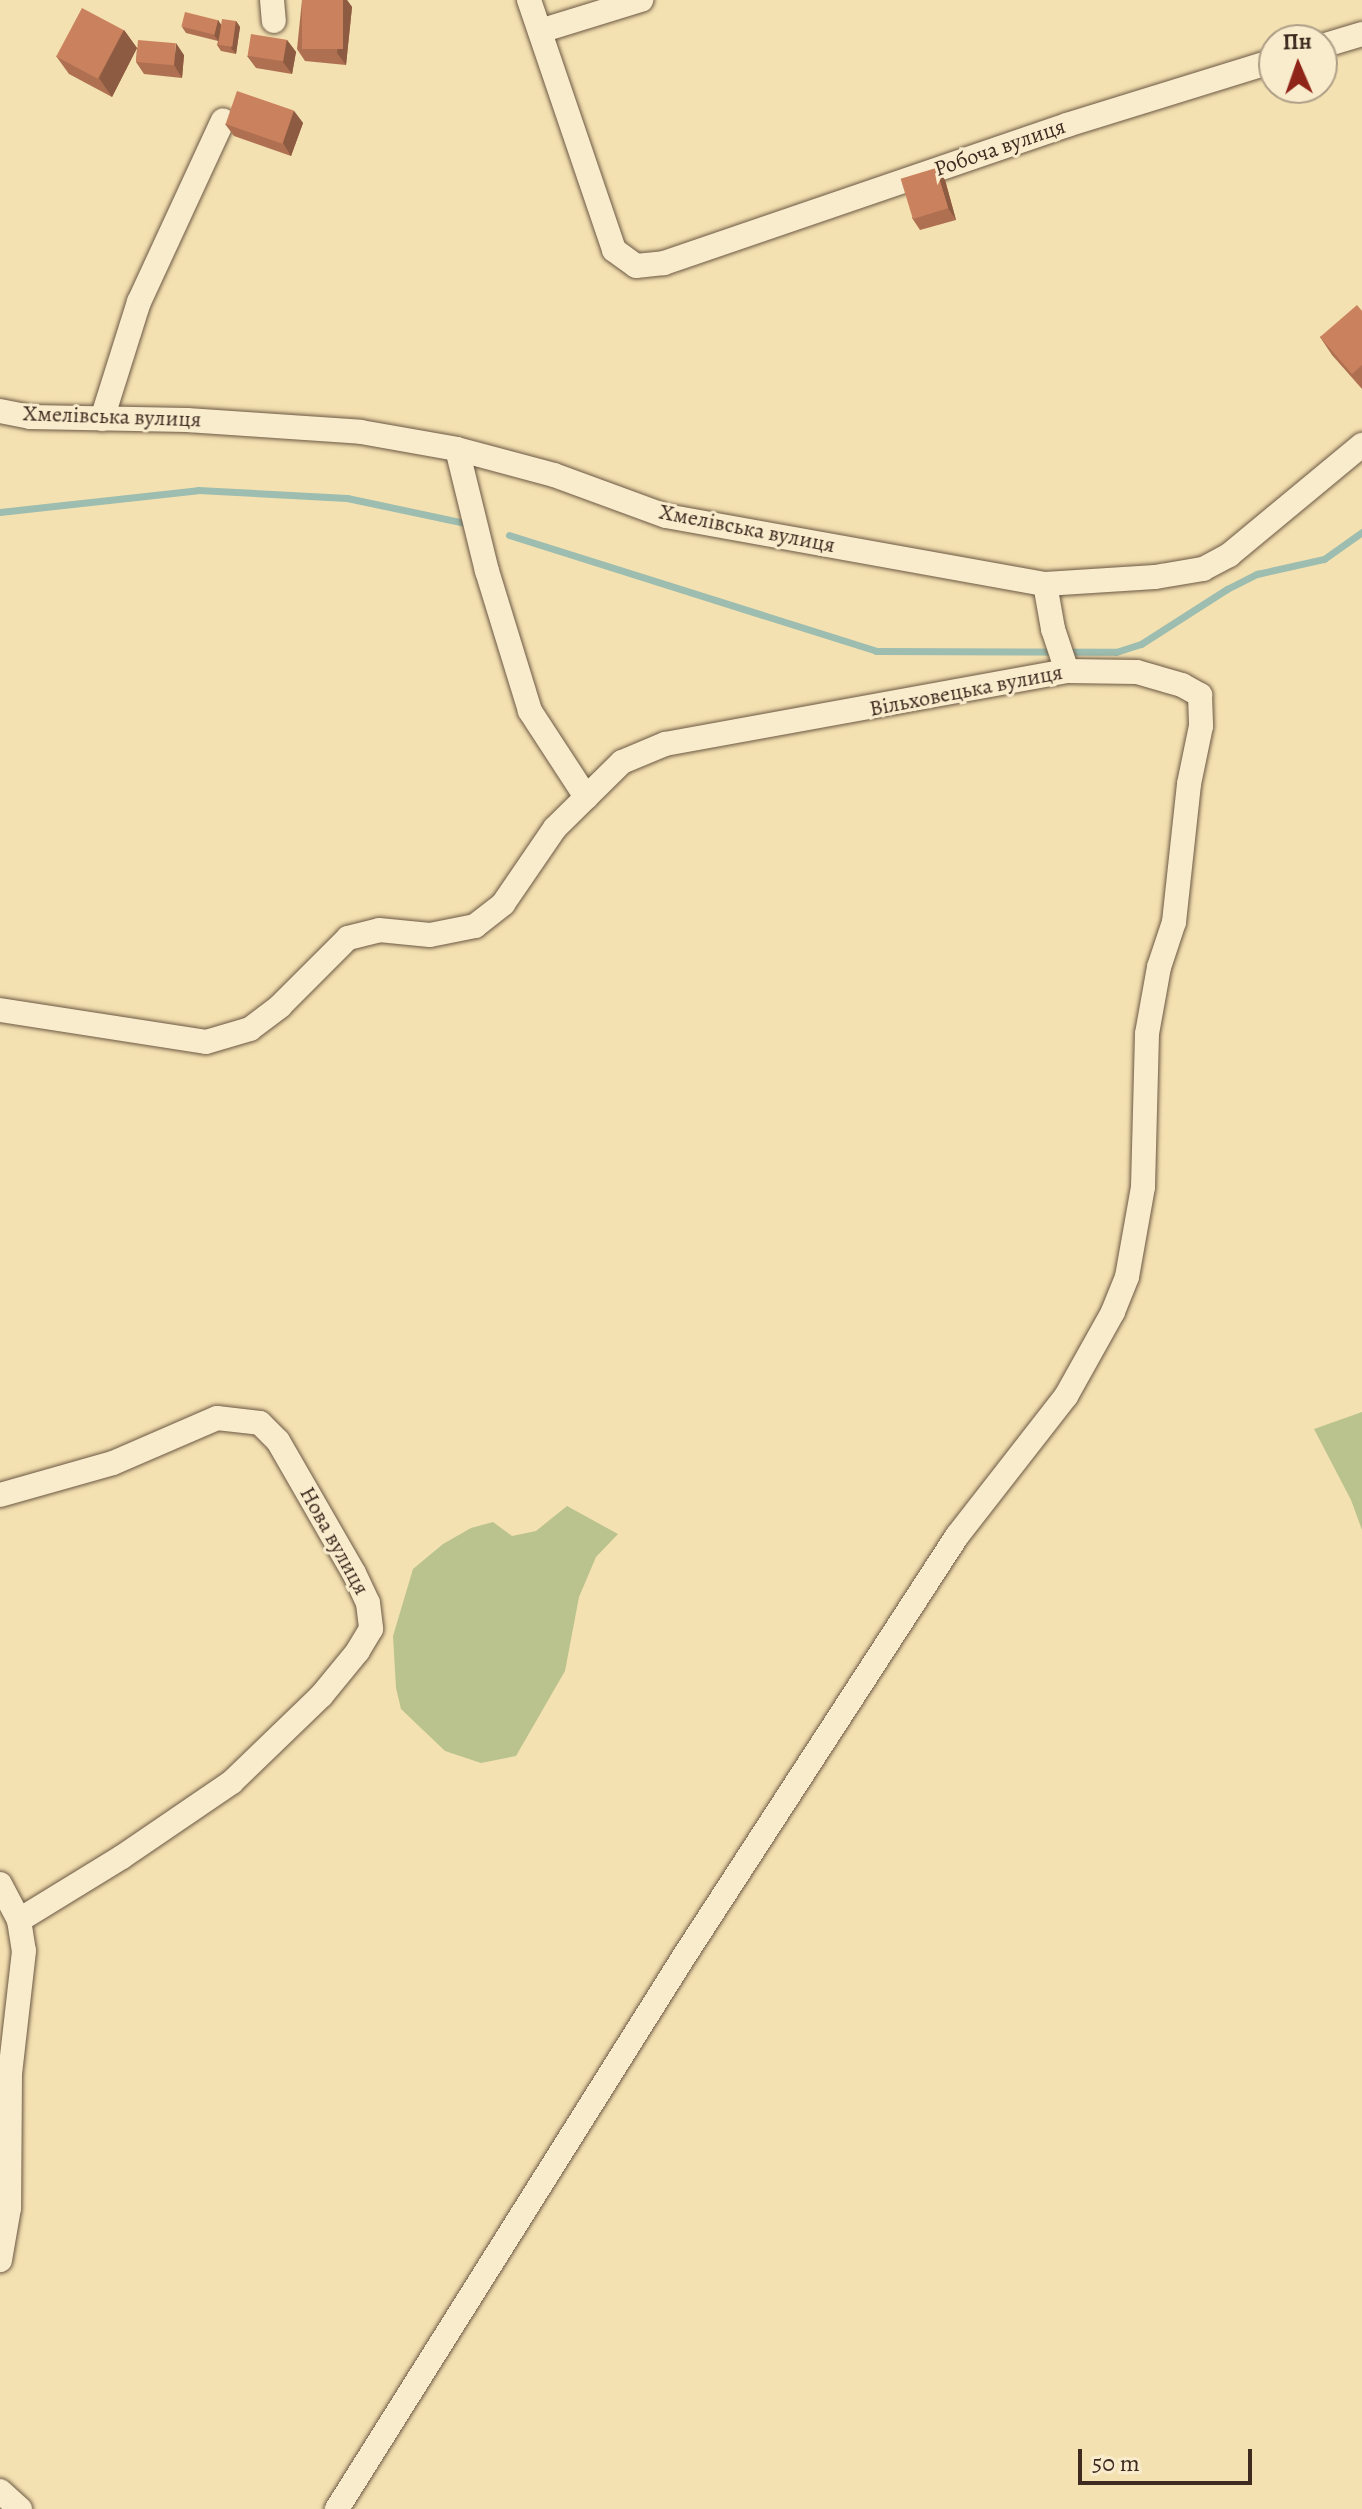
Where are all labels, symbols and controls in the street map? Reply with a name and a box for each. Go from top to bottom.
north arrow [1258,24,1338,104]
text: Пн [1282,27,1312,58]
street label: Робоча вулиця [931,113,1069,183]
street label: Хмелівська вулиця [22,401,202,433]
street label: Хмелівська вулиця [657,499,837,559]
street label: Вільховецька вулиця [867,659,1065,723]
street label: Нова вулиця [294,1482,374,1600]
scale bar [1082,2433,1256,2483]
text: 50 m [1092,2447,1140,2479]

